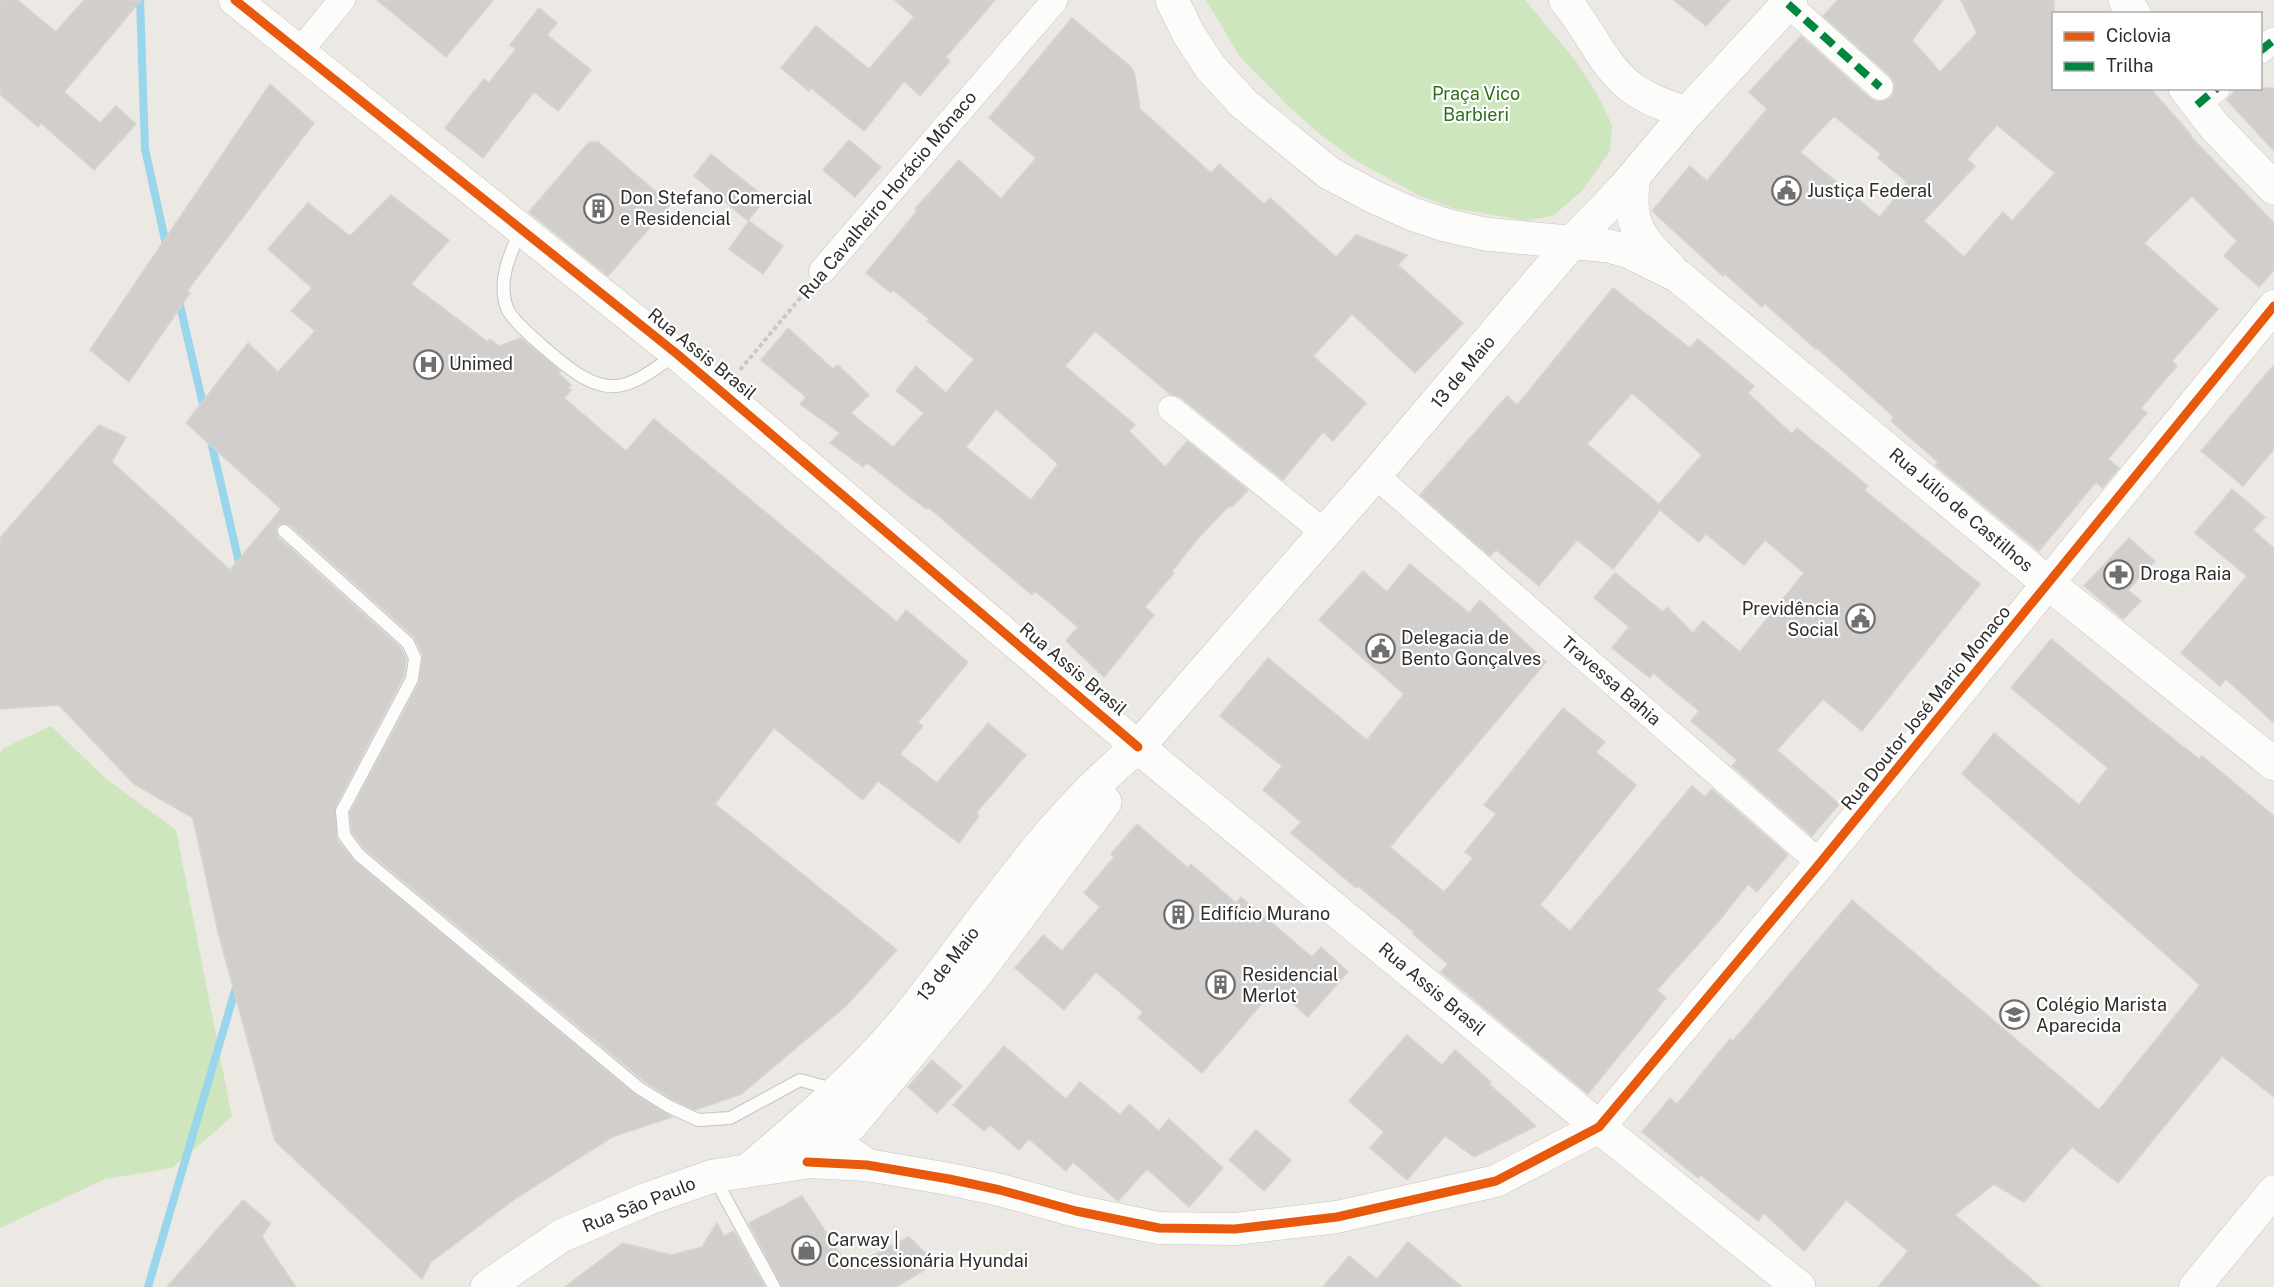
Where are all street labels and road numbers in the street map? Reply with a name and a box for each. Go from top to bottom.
street label: Rua Cavalheiro Horácio Mônaco [795,87,981,303]
street label: Rua Assis Brasil [644,304,761,404]
street label: 13 de Maio [1426,331,1499,412]
street label: Rua Júlio de Castilhos [1885,443,2037,576]
street label: Rua Doutor José Mario Monaco [1837,601,2015,814]
street label: Rua Assis Brasil [1016,618,1131,719]
street label: Travessa Bahia [1557,632,1665,730]
street label: 13 de Maio [912,922,983,1005]
street label: Rua Assis Brasil [1375,938,1490,1039]
street label: Rua São Paulo [579,1172,698,1237]

